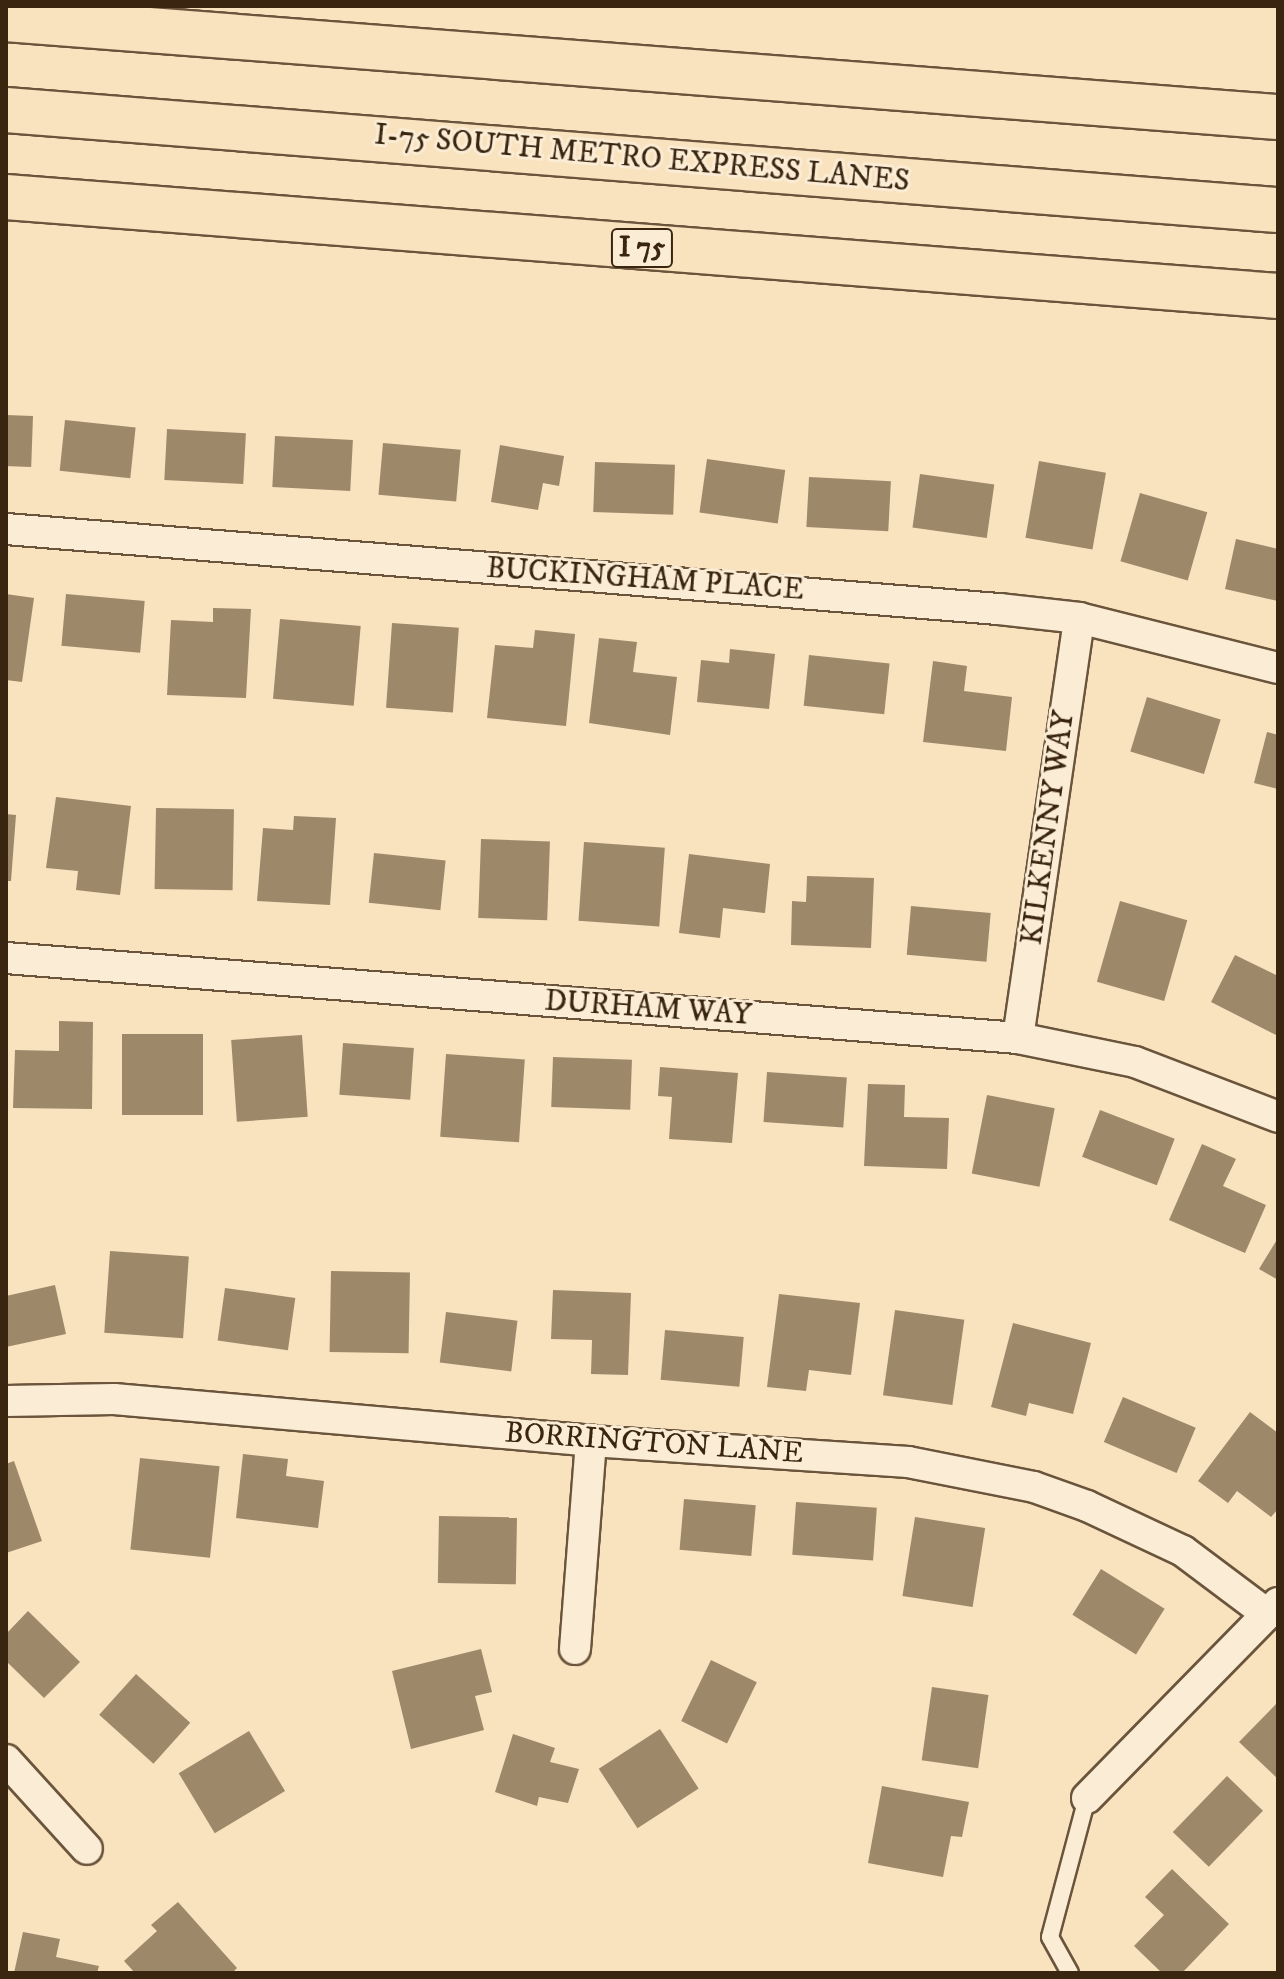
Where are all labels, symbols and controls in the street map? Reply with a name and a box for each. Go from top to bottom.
street label: I-75 SOUTH METRO EXPRESS LANES [373,118,911,200]
road number: I 75 [610,224,674,272]
street label: BUCKINGHAM PLACE [485,551,805,609]
street label: KILKENNY WAY [1015,709,1083,947]
street label: DURHAM WAY [543,984,753,1034]
street label: BORRINGTON LANE [503,1416,805,1472]

